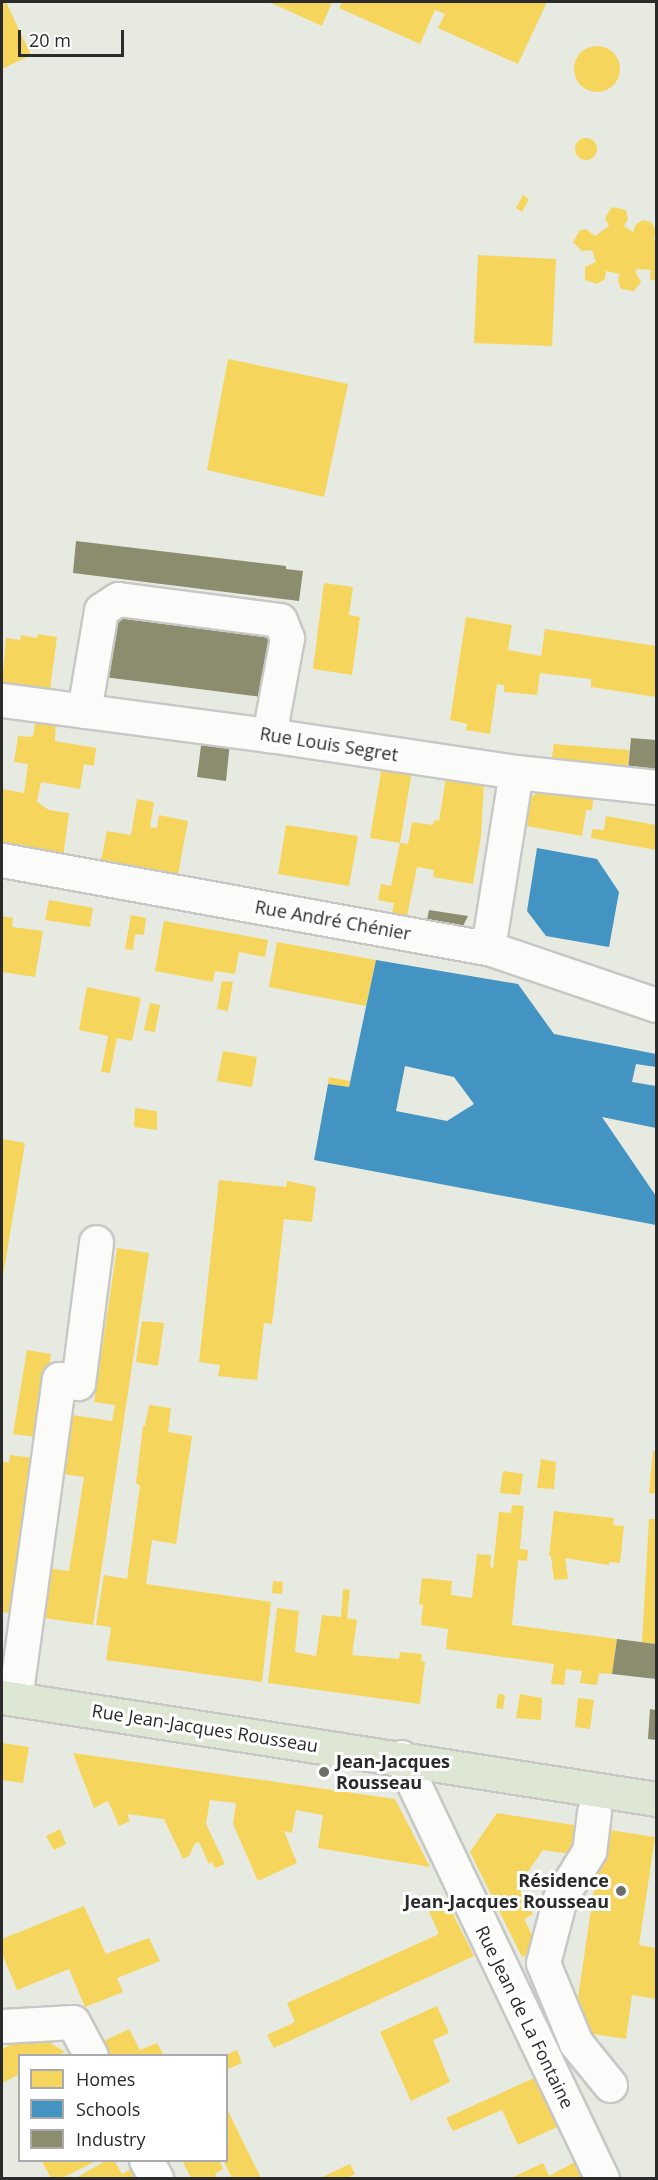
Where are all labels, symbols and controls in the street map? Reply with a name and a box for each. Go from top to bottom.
scale bar [21,18,128,56]
text: 20 m [29,28,71,52]
street label: Rue Louis Segret [258,722,400,766]
street label: Rue André Chénier [253,896,413,944]
street label: Rue Jean-Jacques Rousseau [90,1699,320,1757]
place label: Jean-Jacques Rousseau [336,1751,450,1794]
marker: Jean-Jacques Rousseau [317,1765,331,1779]
place label: Résidence Jean-Jacques Rousseau [404,1870,609,1912]
marker: Résidence Jean-Jacques Rousseau [614,1884,628,1898]
street label: Rue Jean de La Fontaine [471,1922,579,2112]
legend [18,2054,228,2162]
text: Homes [76,2067,135,2091]
text: Schools [76,2097,140,2121]
text: Industry [76,2127,146,2151]

